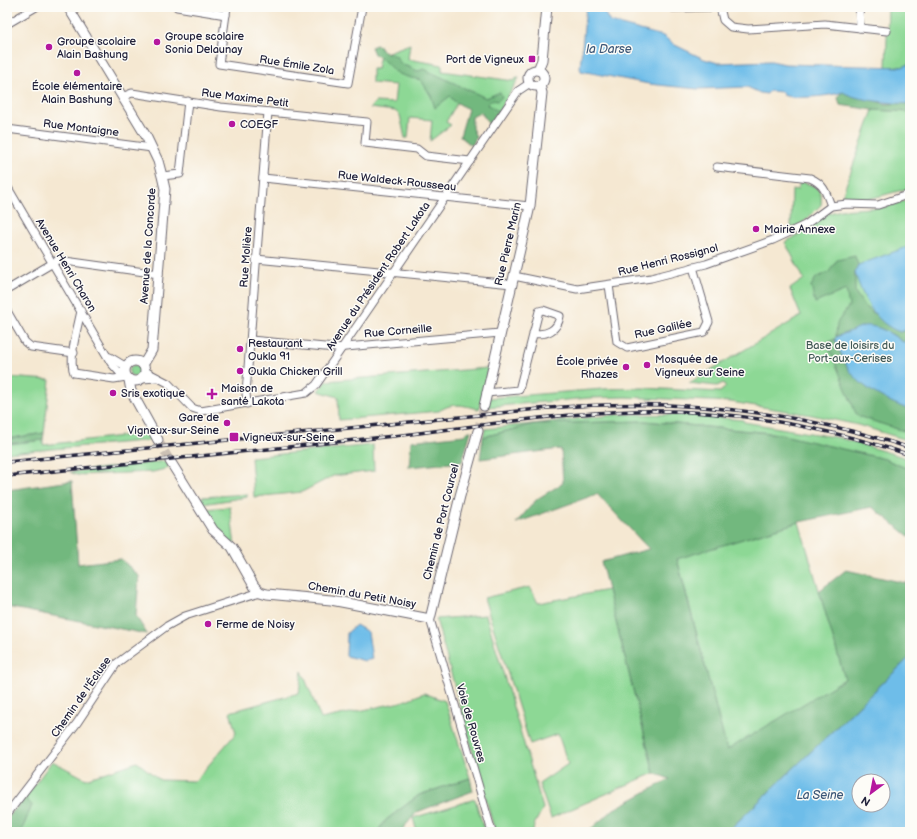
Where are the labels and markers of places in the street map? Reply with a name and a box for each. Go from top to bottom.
place label: Groupe scolaire Sonia Delaunay [165,30,245,56]
place label: Groupe scolaire Alain Bashung [57,35,137,61]
marker: Groupe scolaire Sonia Delaunay [152,37,162,47]
marker: Groupe scolaire Alain Bashung [44,42,54,52]
place label: Port de Vigneux [446,53,524,66]
marker: Port de Vigneux [527,54,537,64]
marker: École élémentaire Alain Bashung [72,68,82,78]
place label: École élémentaire Alain Bashung [32,79,123,106]
place label: COEGF [240,118,279,131]
marker: COEGF [227,119,237,129]
place label: Mairie Annexe [764,223,836,236]
marker: Mairie Annexe [751,224,761,234]
place label: Restaurant Oukla 91 [248,337,303,363]
marker: Restaurant Oukla 91 [235,344,245,354]
place label: Mosquée de Vigneux sur Seine [655,353,745,379]
place label: École privée Rhazes [556,354,619,381]
marker: Mosquée de Vigneux sur Seine [642,360,652,370]
marker: École privée Rhazes [621,362,631,372]
place label: Oukla Chicken Grill [248,365,342,378]
marker: Oukla Chicken Grill [235,366,245,376]
place label: Maison de santé Lakota [221,382,284,408]
place label: Sris exotique [121,387,185,400]
marker: Sris exotique [108,388,118,398]
marker: Maison de santé Lakota [206,388,218,400]
place label: Gare de Vigneux-sur-Seine [128,411,219,437]
marker: Gare de Vigneux-sur-Seine [222,418,232,428]
marker: Vigneux-sur-Seine [228,431,240,443]
place label: Vigneux-sur-Seine [243,431,335,444]
place label: Ferme de Noisy [216,618,295,631]
marker: Ferme de Noisy [203,619,213,629]

